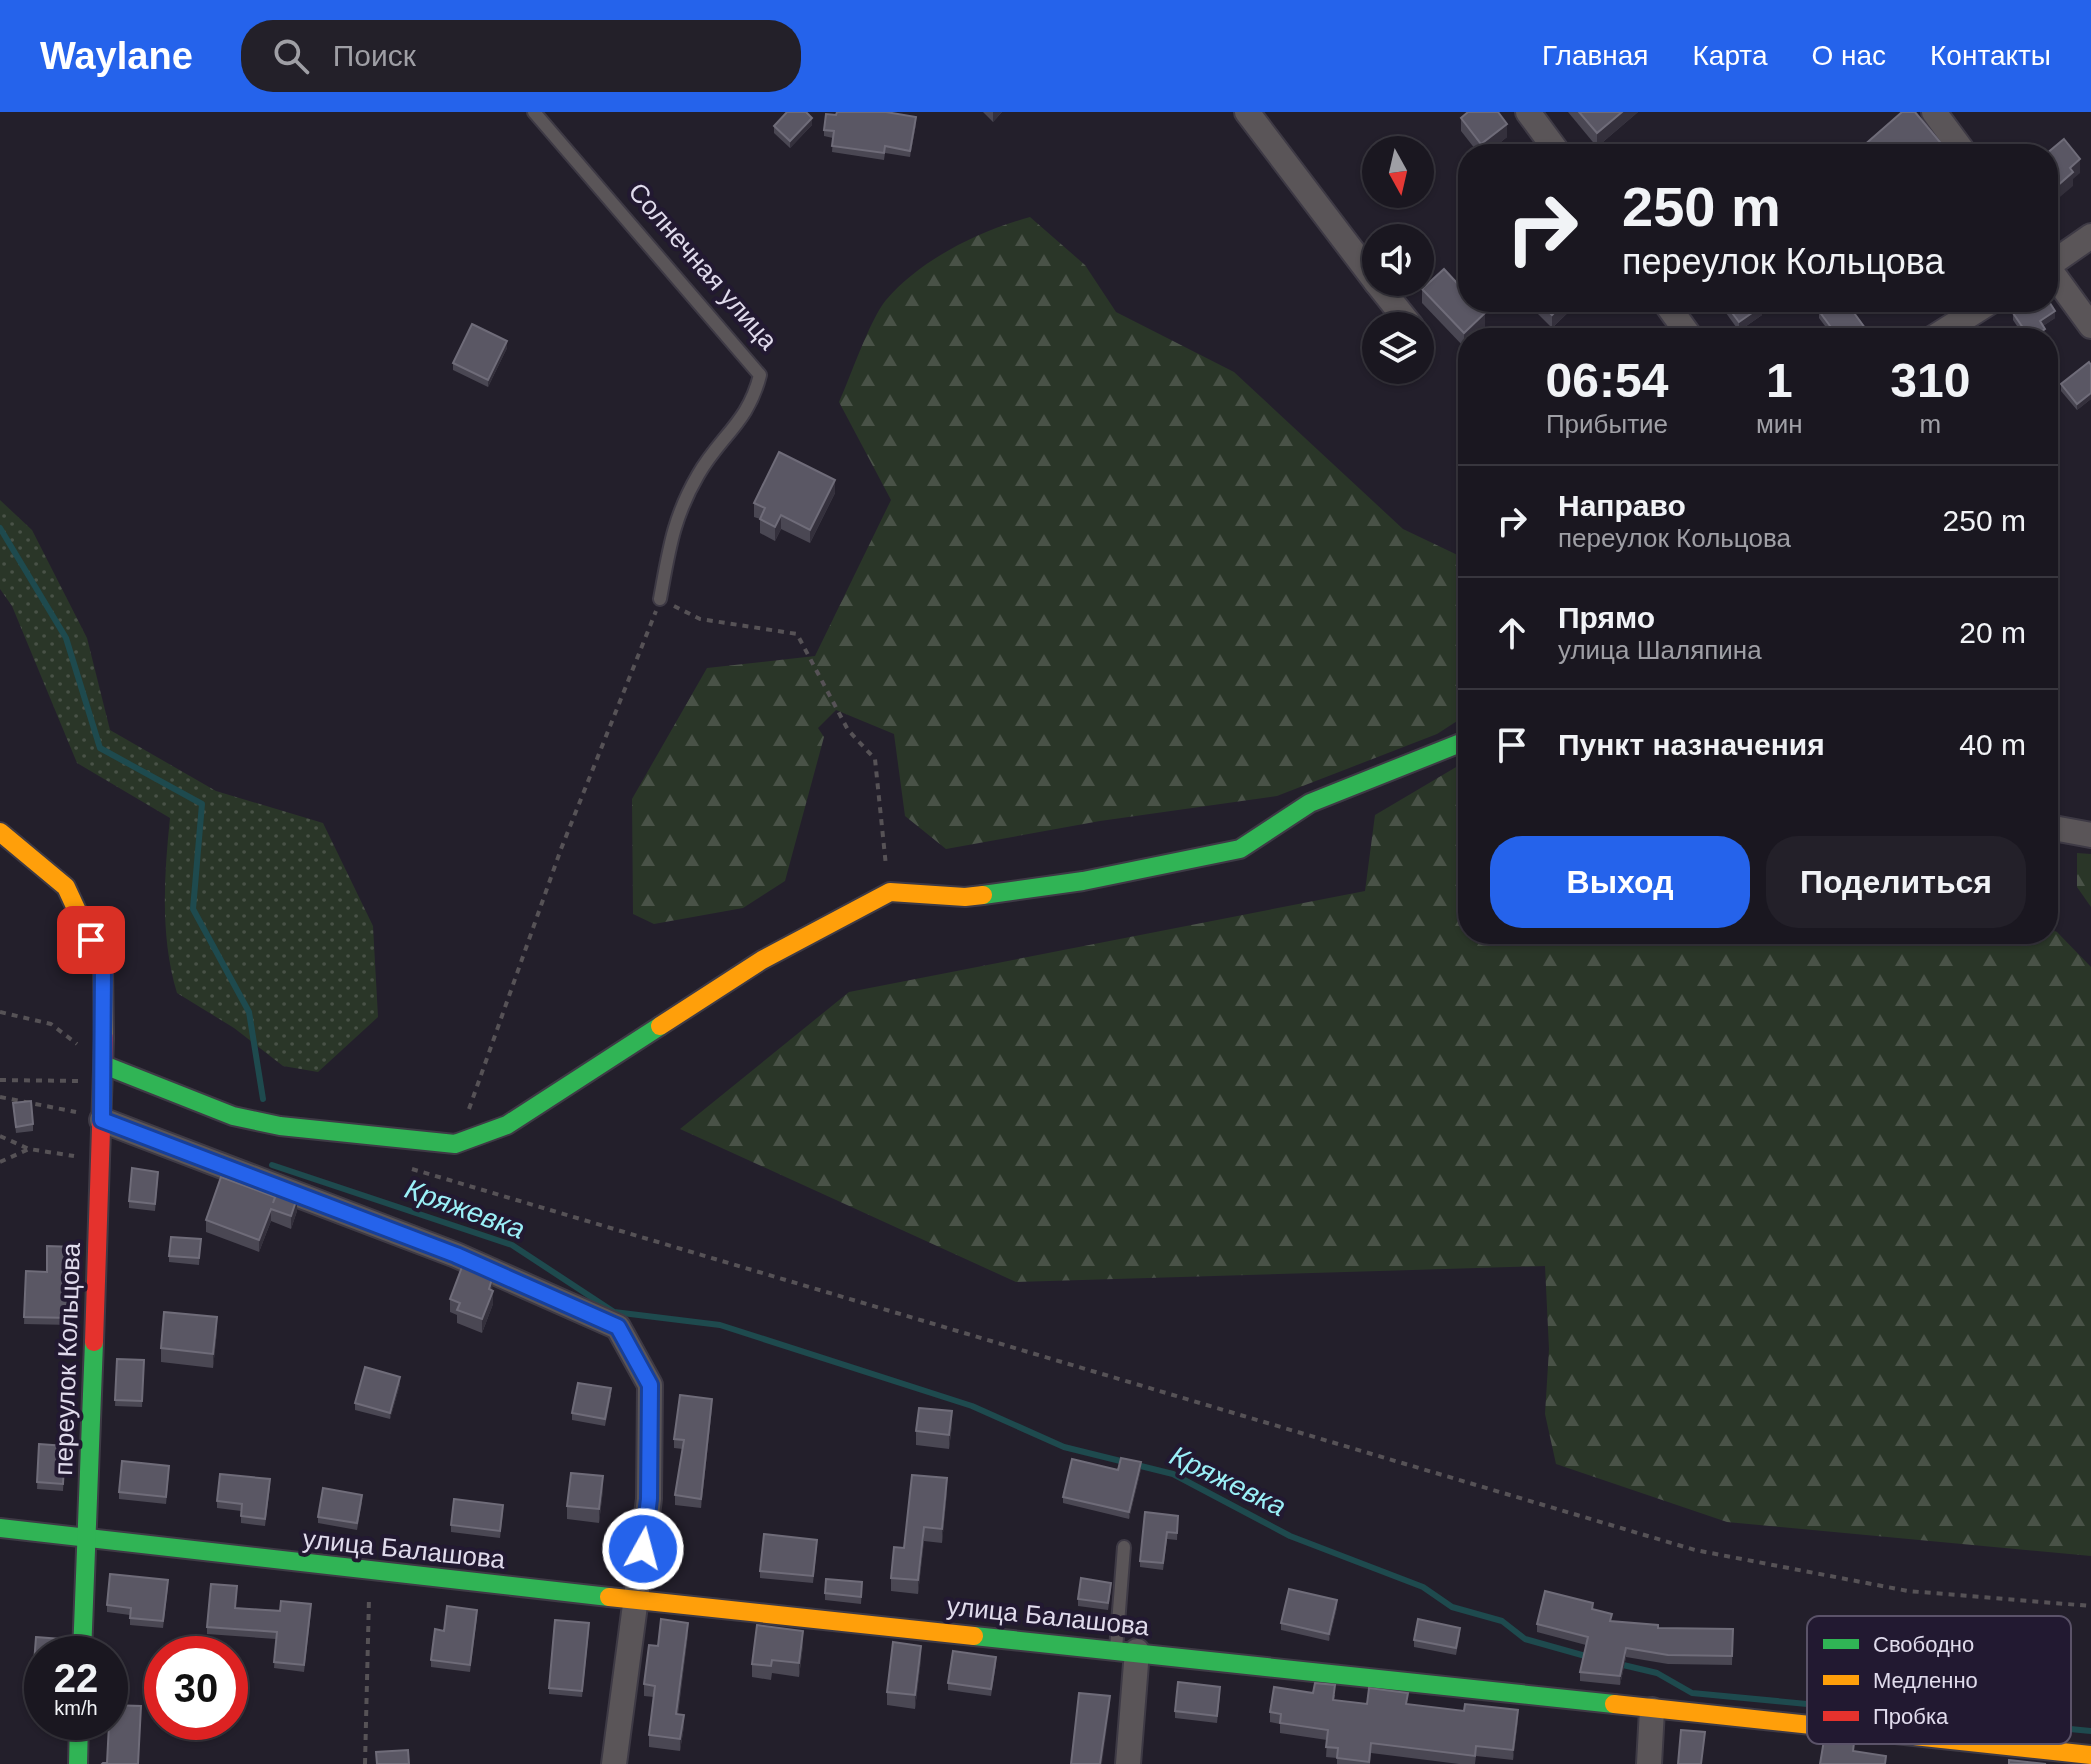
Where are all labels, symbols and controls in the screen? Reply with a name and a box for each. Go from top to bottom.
search box [241,20,801,92]
icon: search [269,34,313,78]
text: Waylane [40,35,193,77]
text: Поиск [333,39,416,72]
text: Главная [1542,40,1649,71]
text: Карта [1693,40,1767,71]
text: О нас [1811,40,1886,71]
text: Контакты [1930,40,2051,71]
north arrow [1362,136,1434,208]
map controls [1362,136,1434,384]
text: 250 m [1622,175,1781,238]
icon: right [1490,176,1594,280]
street label: Солнечная улица [622,177,784,356]
button: sound [1362,224,1434,296]
text: переулок Кольцова [1622,241,1945,282]
button: layers [1362,312,1434,384]
text: 06:54 [1546,354,1668,407]
text: 1 [1766,354,1793,407]
text: 310 [1890,354,1970,407]
text: Прибытие [1546,409,1668,439]
text: мин [1756,409,1803,439]
text: m [1920,409,1941,439]
text: Направо [1558,489,1686,522]
icon: right [1490,499,1534,543]
text: 250 m [1943,504,2026,537]
text: переулок Кольцова [1558,523,1791,553]
text: Прямо [1558,601,1655,634]
icon: ahead [1490,611,1534,655]
text: 20 m [1959,616,2026,649]
text: улица Шаляпина [1558,635,1762,665]
icon: arrive [1490,723,1534,767]
text: Пункт назначения [1558,728,1825,761]
text: 40 m [1959,728,2026,761]
button: Выход [1490,836,1750,928]
button: Поделиться [1766,836,2026,928]
pin [57,906,125,974]
icon: arrive [69,918,113,962]
water label: Кряжевка [401,1173,529,1245]
street label: переулок Кольцова [48,1242,86,1476]
water label: Кряжевка [1165,1440,1291,1522]
position arrow [601,1507,685,1591]
street label: улица Балашова [301,1523,507,1575]
street label: улица Балашова [945,1590,1151,1642]
legend [1807,1616,2071,1744]
text: Свободно [1873,1632,1974,1657]
speed limit sign: 30 [144,1636,248,1740]
text: 22 [54,1656,98,1700]
text: Медленно [1873,1668,1978,1693]
text: km/h [54,1697,98,1719]
text: Пробка [1873,1704,1949,1729]

